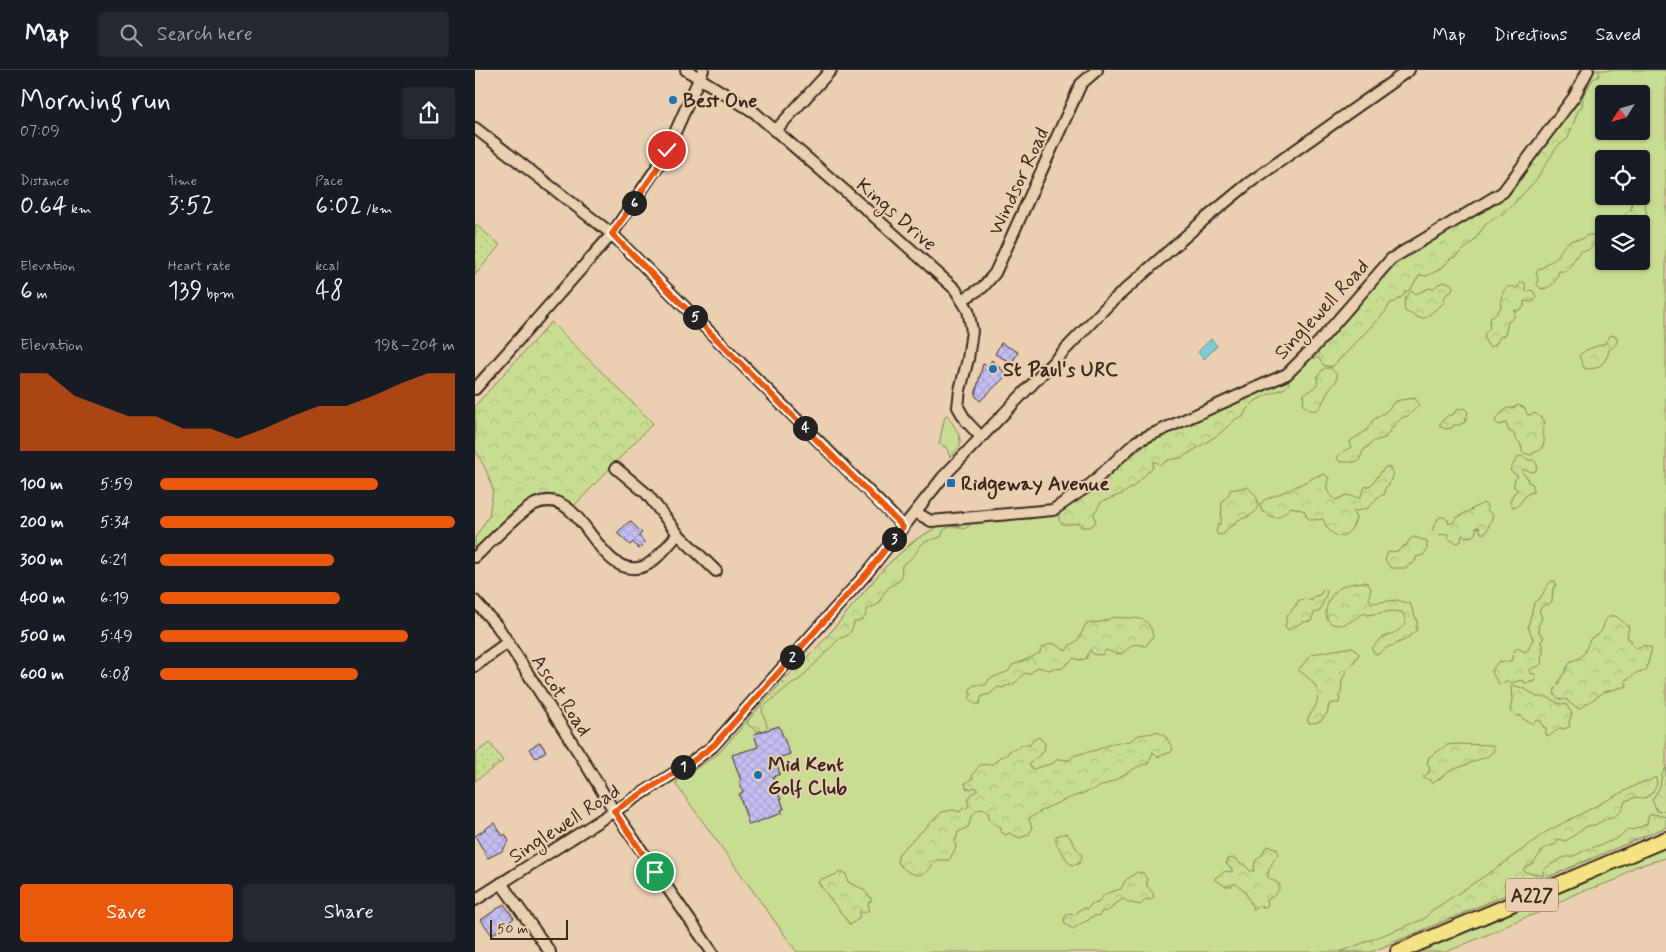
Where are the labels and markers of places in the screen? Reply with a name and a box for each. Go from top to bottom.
place label: Best One [683,88,757,115]
marker: Best One [667,94,679,106]
pin [646,129,688,171]
pin: 6 [621,190,647,216]
pin: 5 [683,304,707,330]
place label: St Paul's URC [1003,357,1118,384]
marker: St Paul's URC [987,363,999,375]
pin: 4 [793,416,817,440]
place label: Ridgeway Avenue [961,471,1110,500]
marker: Ridgeway Avenue [945,477,957,489]
pin: 3 [881,526,907,552]
pin: 2 [779,644,805,670]
place label: Mid Kent Golf Club [768,752,847,802]
pin: 1 [671,754,695,780]
marker: Mid Kent Golf Club [752,769,764,781]
pin [634,851,676,893]

